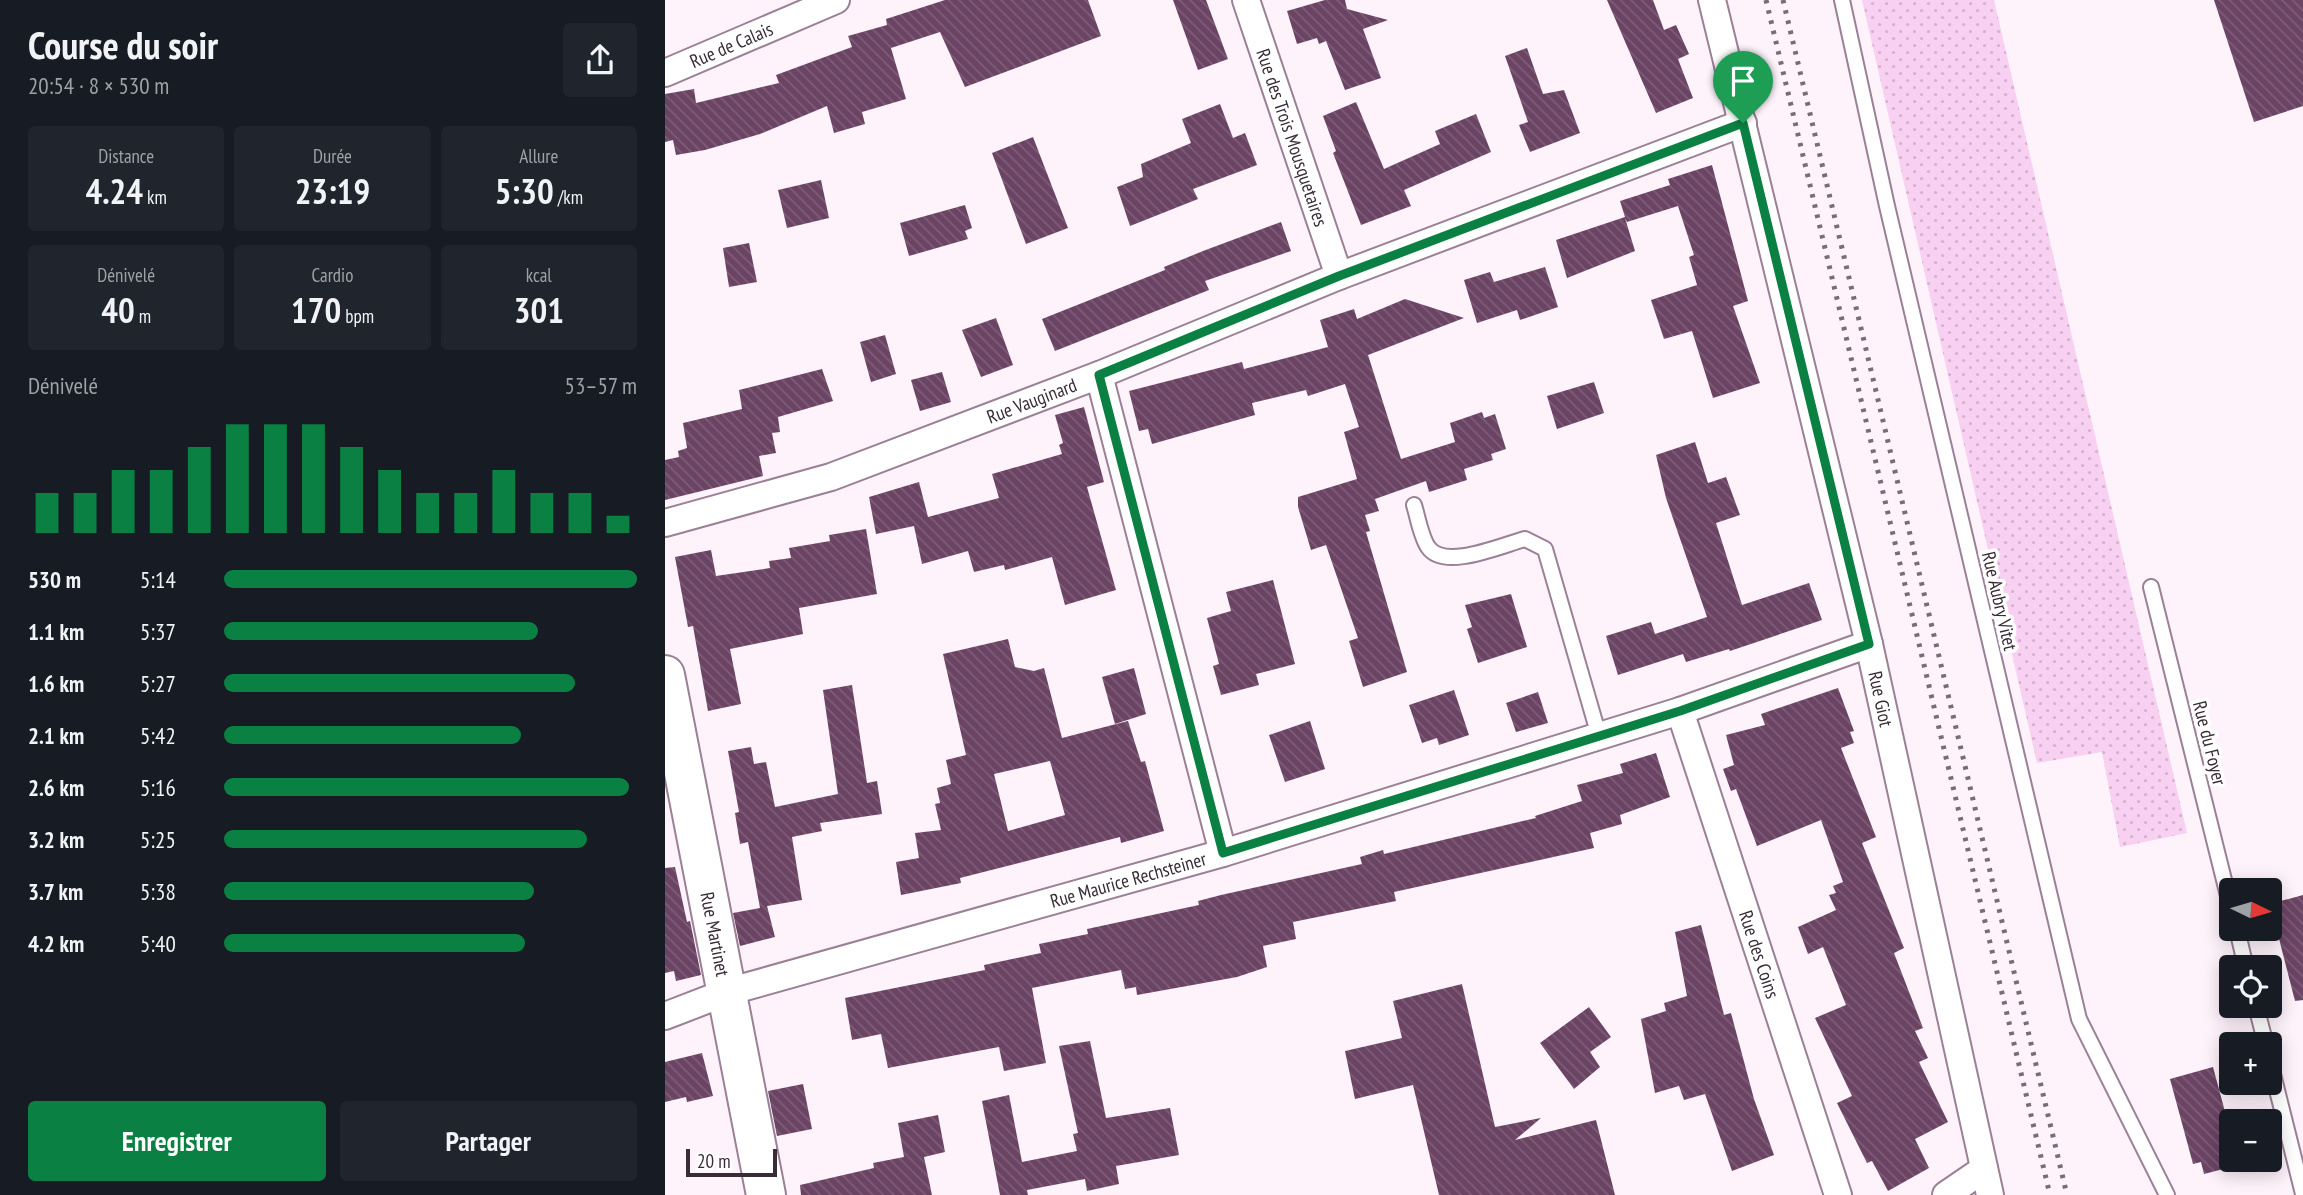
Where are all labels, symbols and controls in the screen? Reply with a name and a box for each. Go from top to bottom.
street label: Rue de Calais [686,16,776,73]
text: Course du soir [28,20,218,69]
button: share [563,23,637,97]
street label: Rue des Trois Mousquetaires [1251,45,1333,229]
pin [1713,51,1773,123]
icon: arrive [1724,62,1762,100]
text: 20:54 · 8 × 530 m [28,71,169,100]
text: Distance [98,144,154,168]
text: Durée [313,144,352,168]
text: Allure [519,144,558,168]
text: 4.24 [85,168,143,214]
text: 23:19 [295,168,370,214]
text: 5:30 [495,168,554,214]
text: km [143,185,167,209]
text: /km [554,185,583,209]
text: Dénivelé [97,263,155,287]
text: Cardio [312,263,353,287]
text: kcal [526,263,552,287]
text: 40 [101,287,135,333]
text: 170 [291,287,341,333]
text: 301 [514,287,564,333]
text: m [135,304,151,328]
text: bpm [341,304,374,328]
text: Dénivelé [28,371,98,400]
text: 53–57 m [565,371,637,400]
street label: Rue Vauginard [983,373,1080,429]
street label: Rue Aubry Vitet [1977,549,2023,653]
text: 530 m [28,565,81,594]
text: 5:14 [140,565,176,594]
text: 1.1 km [28,617,84,646]
text: 5:37 [140,617,176,646]
text: 1.6 km [28,669,84,698]
text: 5:27 [140,669,176,698]
street label: Rue Giot [1863,669,1899,730]
street label: Rue du Foyer [2188,698,2232,788]
text: 2.1 km [28,721,84,750]
text: 5:42 [140,721,176,750]
text: 2.6 km [28,773,84,802]
text: 5:16 [140,773,176,802]
text: 3.2 km [28,825,84,854]
text: 5:25 [140,825,176,854]
street label: Rue Maurice Rechsteiner [1047,846,1210,913]
text: 3.7 km [28,877,83,906]
text: 5:38 [140,877,176,906]
north arrow [2219,878,2282,942]
map controls [2219,878,2282,1172]
street label: Rue Martinet [695,890,735,979]
street label: Rue des Coins [1734,907,1785,1001]
text: 4.2 km [28,929,84,958]
text: 5:40 [140,929,176,958]
button: locate [2219,955,2282,1018]
button: + [2219,1032,2282,1095]
button: Enregistrer [28,1101,326,1181]
button: Partager [340,1101,637,1181]
button: − [2219,1109,2282,1172]
scale bar [686,1146,777,1178]
text: 20 m [697,1149,731,1173]

